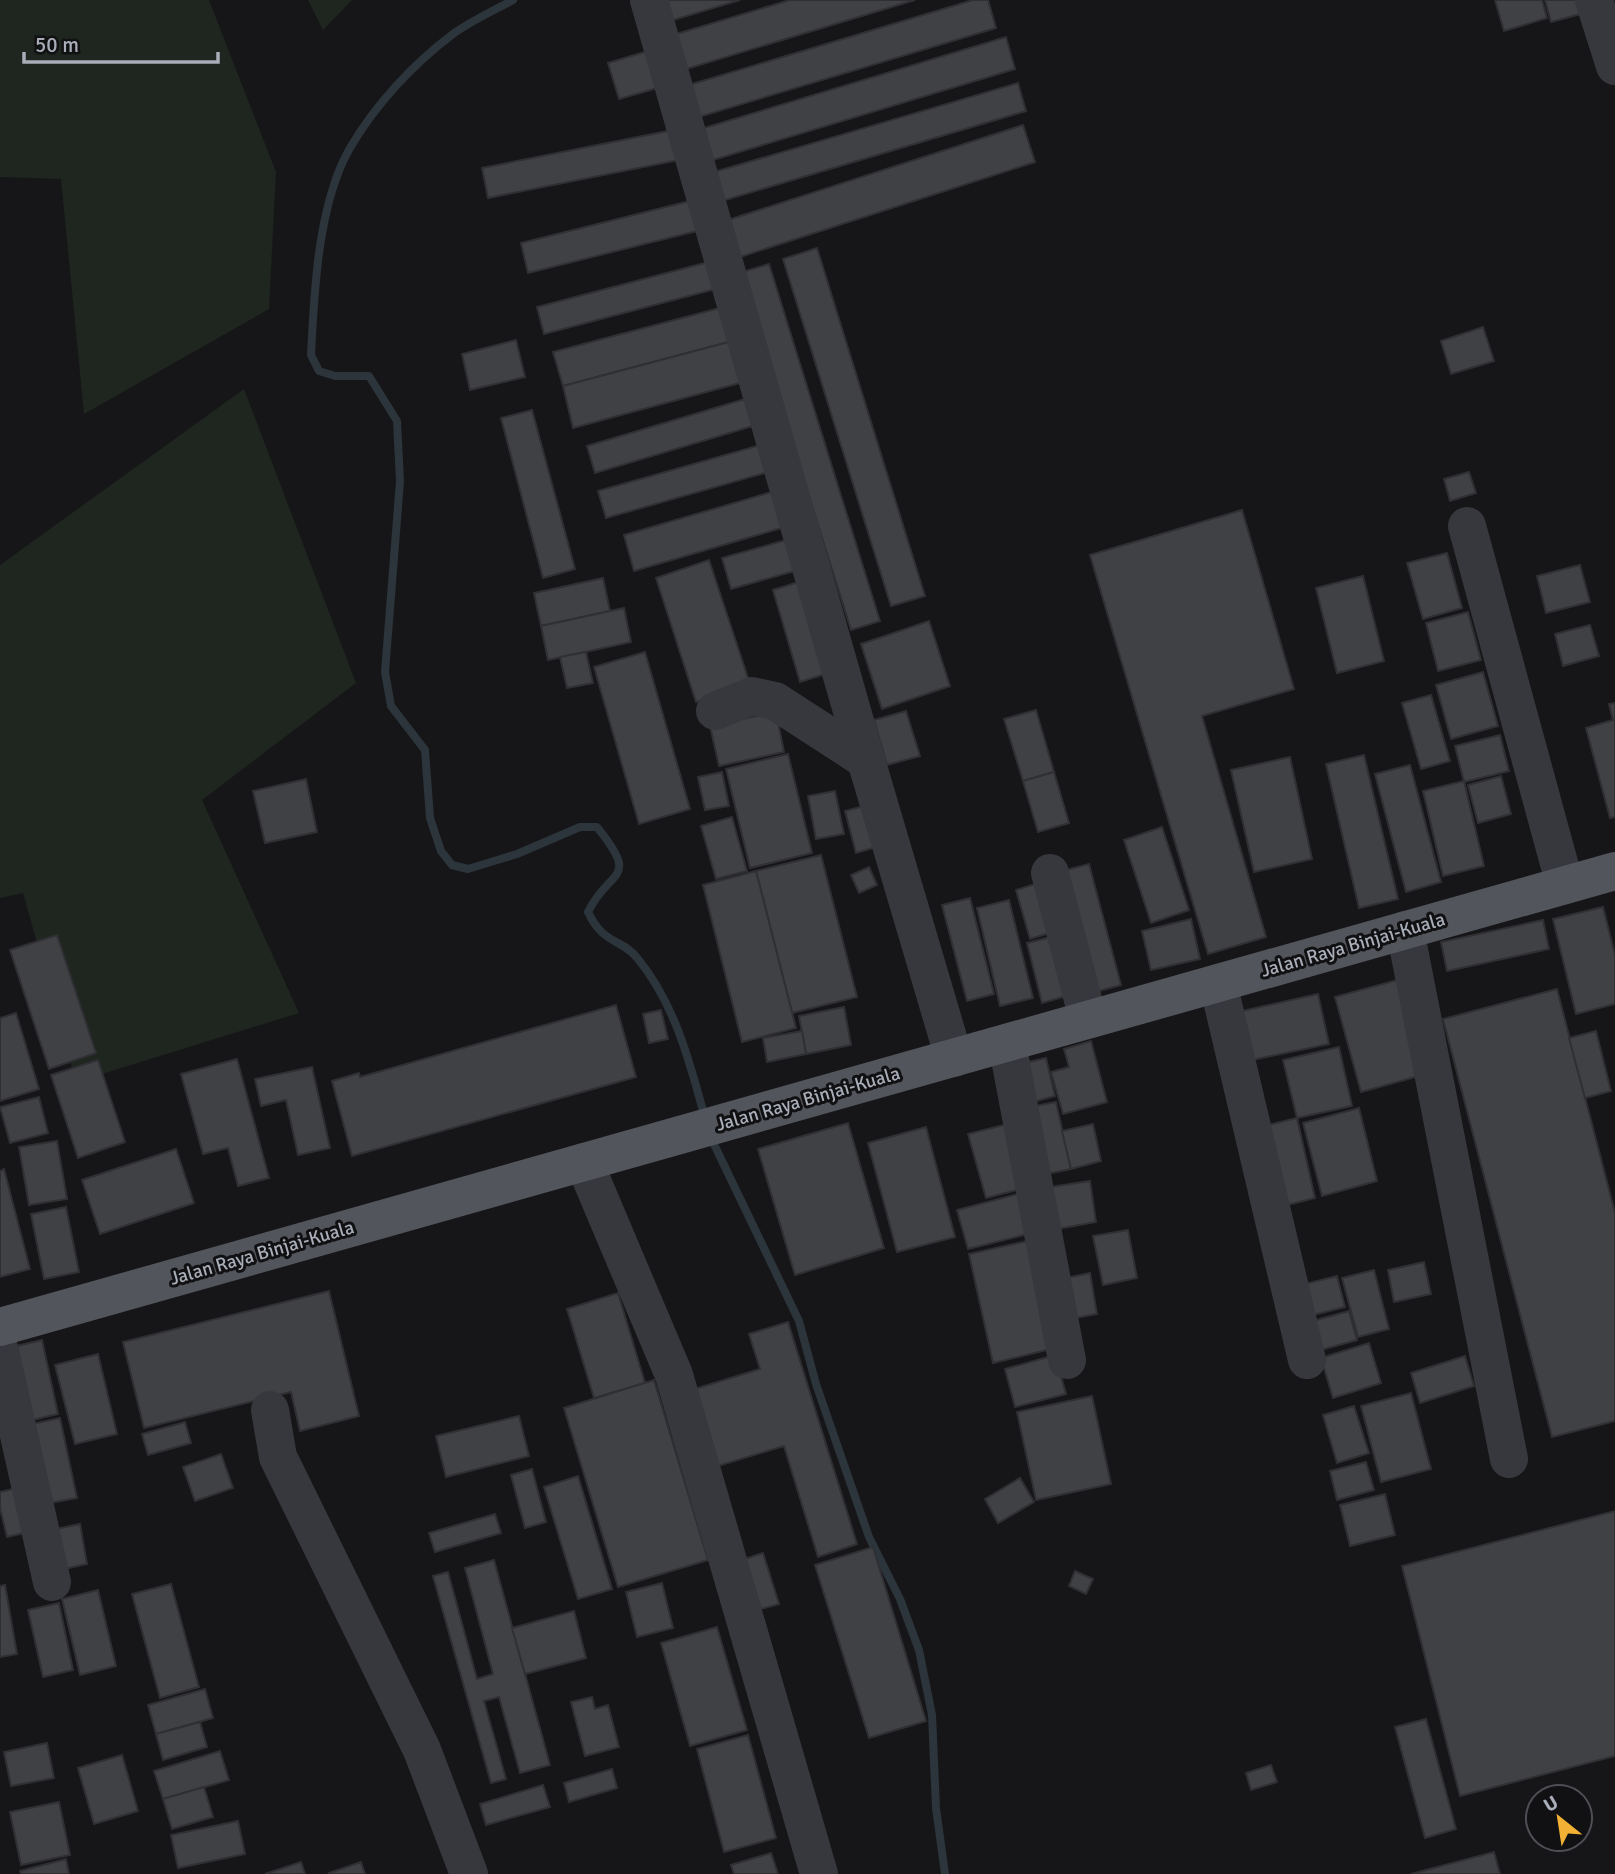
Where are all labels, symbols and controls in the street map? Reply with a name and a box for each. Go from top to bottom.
scale bar [24,21,219,65]
text: 50 m [35,32,79,58]
street label: Jalan Raya Binjai-Kuala [1258,907,1448,983]
street label: Jalan Raya Binjai-Kuala [713,1061,903,1137]
street label: Jalan Raya Binjai-Kuala [167,1215,357,1291]
north arrow [1524,1783,1594,1853]
text: U [1539,1791,1563,1818]

